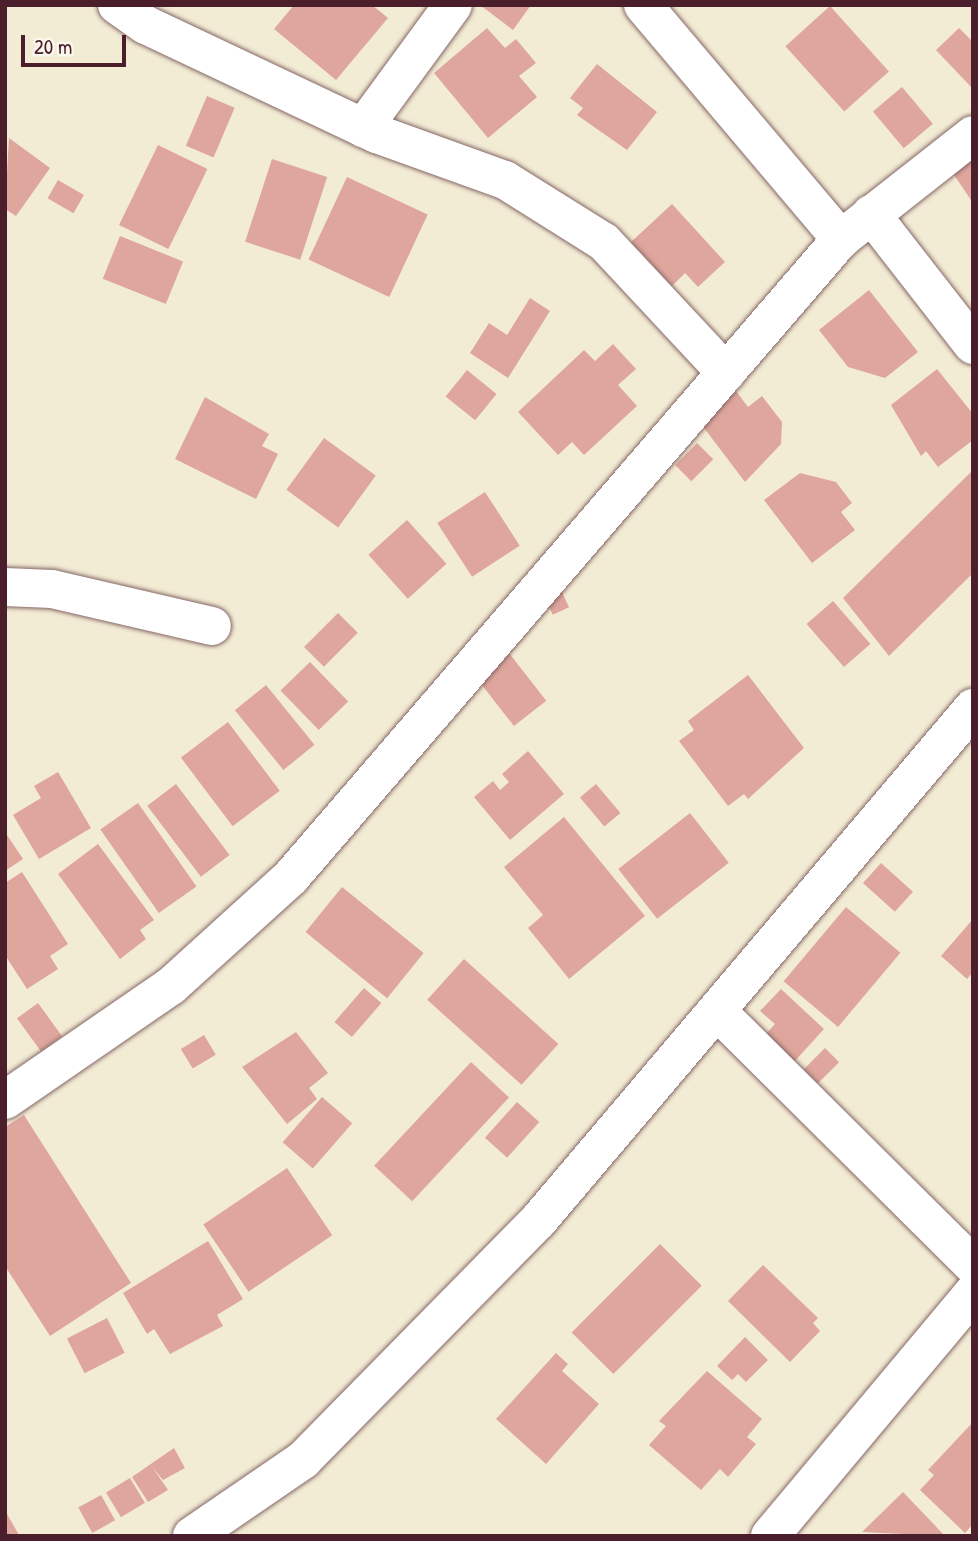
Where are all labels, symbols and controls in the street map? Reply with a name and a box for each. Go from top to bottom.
scale bar [24,21,130,65]
text: 20 m [34,32,72,61]

